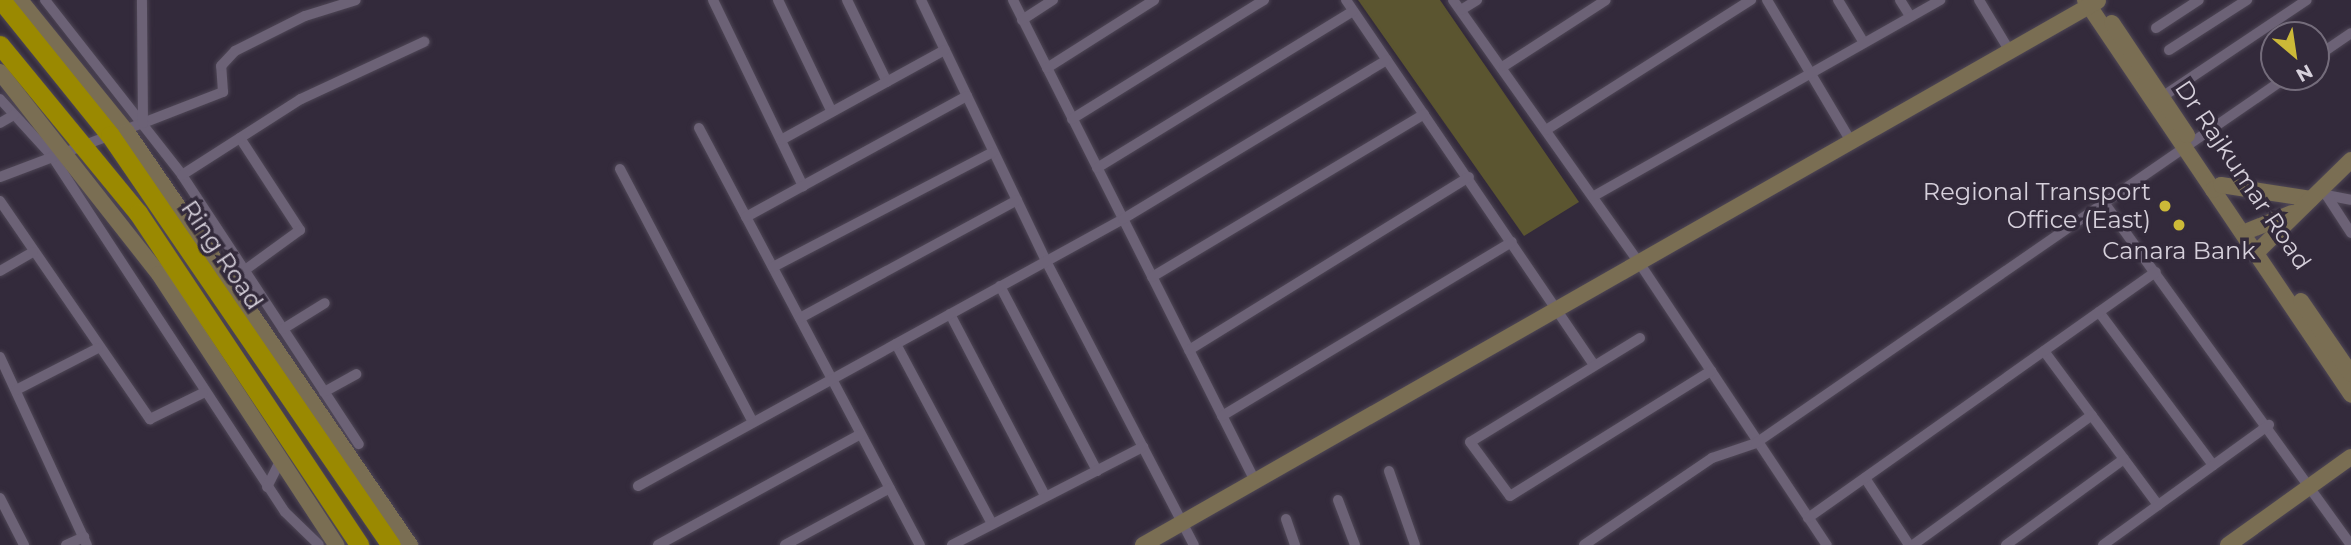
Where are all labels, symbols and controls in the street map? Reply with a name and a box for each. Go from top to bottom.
north arrow [2260,21,2330,91]
text: N [2292,59,2317,87]
street label: Dr Rajkumar Road [2169,75,2317,275]
place label: Regional Transport Office (East) [1923,178,2151,234]
street label: Ring Road [175,195,269,315]
marker: Regional Transport Office (East) [2157,198,2173,214]
marker: Canara Bank [2171,217,2187,233]
place label: Canara Bank [2102,237,2256,265]

